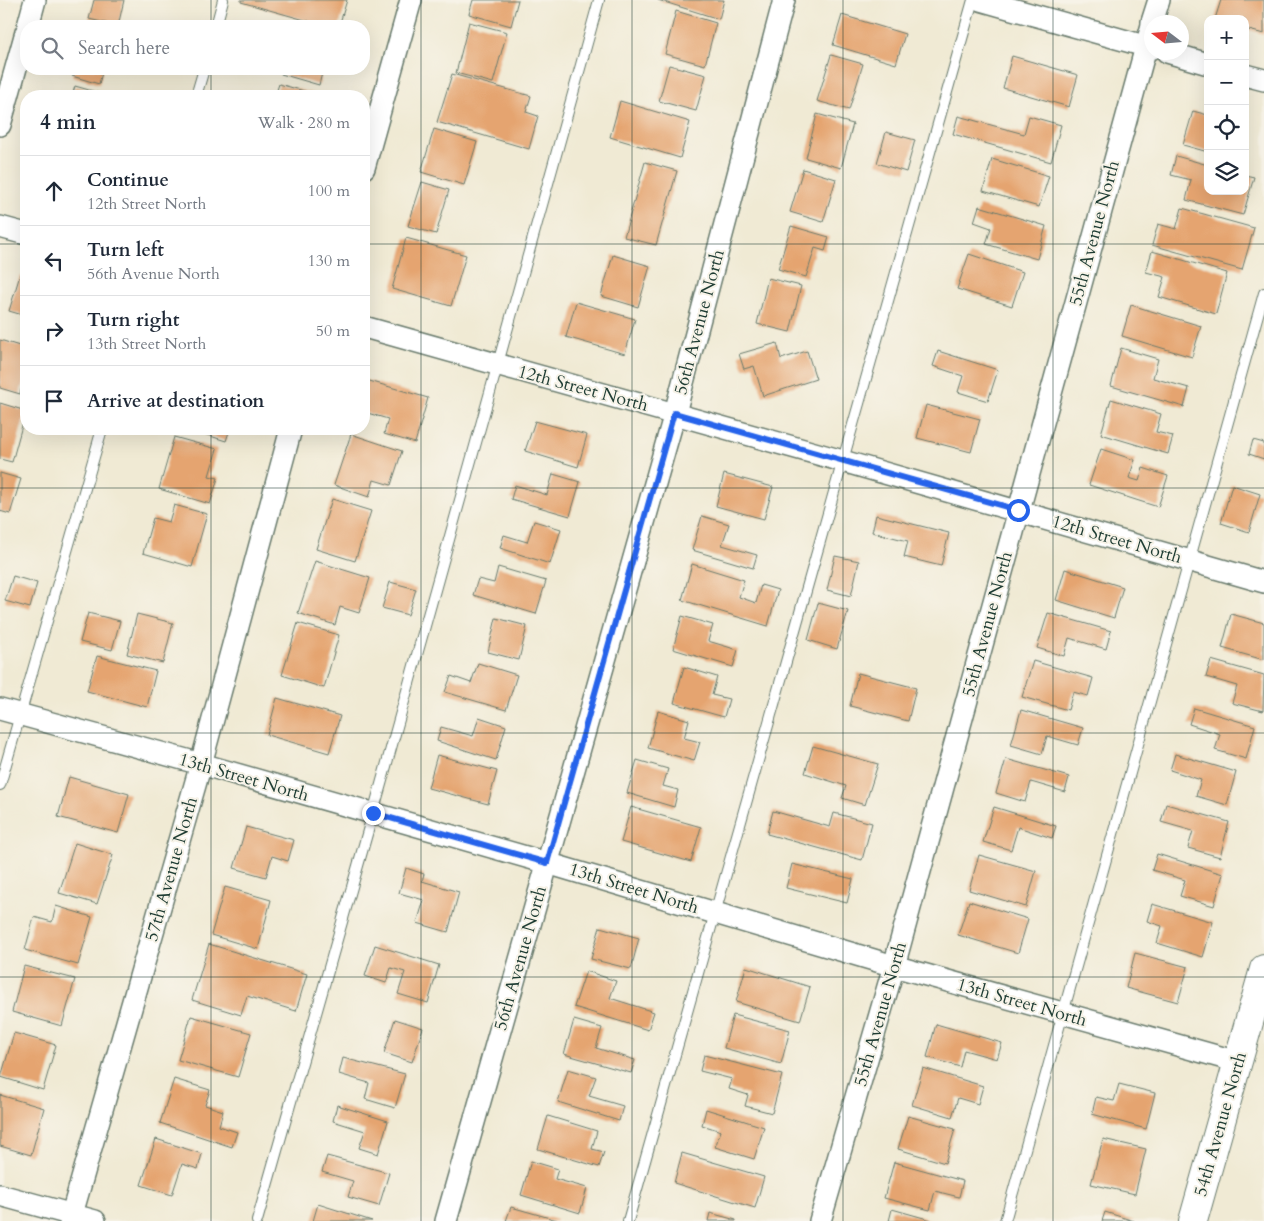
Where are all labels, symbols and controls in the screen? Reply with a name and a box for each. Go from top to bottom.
north arrow [1144,15,1189,60]
map controls [1204,15,1249,195]
button: + [1204,15,1249,60]
search box [20,20,370,75]
icon: search [38,34,66,62]
text: Search here [78,35,170,61]
button: − [1204,60,1249,105]
button: locate [1204,105,1249,150]
text: 4 min [40,108,96,137]
text: Walk · 280 m [258,112,350,134]
button: layers [1204,150,1249,195]
street label: 55th Avenue North [1063,158,1126,308]
text: Continue [87,167,169,193]
icon: ahead [40,177,68,205]
text: 100 m [308,180,350,202]
text: 12th Street North [87,193,206,215]
text: Turn left [87,237,164,263]
icon: left [40,247,68,275]
street label: 56th Avenue North [668,247,731,397]
text: 130 m [308,250,350,272]
text: 56th Avenue North [87,263,220,285]
text: Turn right [87,307,179,333]
icon: right [40,317,68,345]
text: 50 m [316,320,350,342]
text: 13th Street North [87,333,206,355]
street label: 12th Street North [515,359,651,418]
icon: arrive [40,387,68,415]
text: Arrive at destination [87,388,264,414]
route start [1007,499,1030,522]
street label: 12th Street North [1049,509,1185,570]
street label: 55th Avenue North [956,549,1019,699]
street label: 13th Street North [176,747,312,808]
street label: 57th Avenue North [139,794,204,944]
route end [362,802,385,825]
street label: 13th Street North [566,857,702,920]
street label: 56th Avenue North [488,883,553,1033]
street label: 55th Avenue North [848,939,913,1089]
street label: 13th Street North [954,972,1090,1033]
street label: 54th Avenue North [1188,1049,1253,1199]

